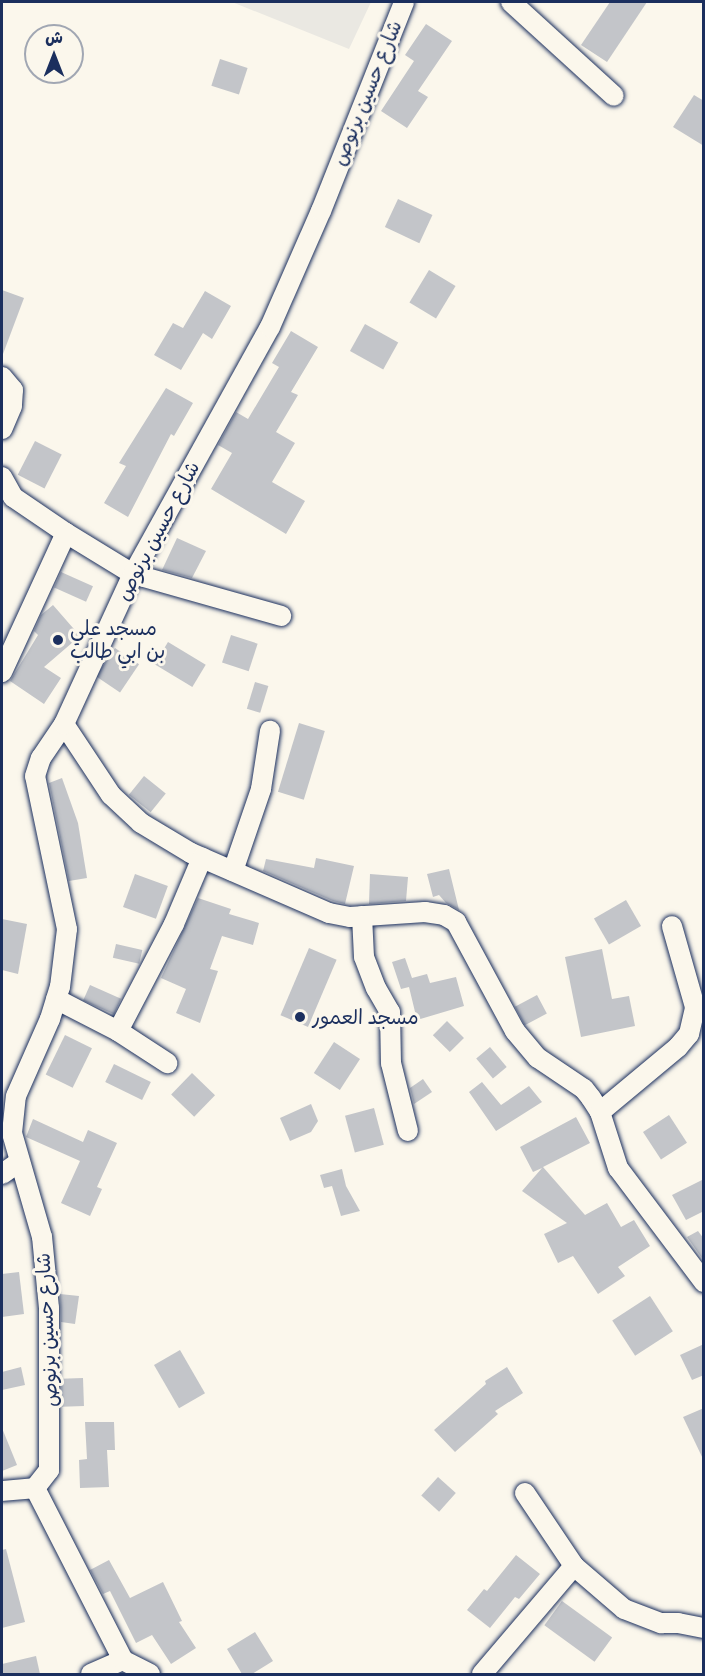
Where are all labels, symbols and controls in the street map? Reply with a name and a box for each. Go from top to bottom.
street label: شارع حسين برنوص [327,17,407,169]
north arrow [24,24,84,84]
text: ش [45,28,63,47]
street label: شارع حسين برنوص [111,457,205,605]
place label: مسجد علي بن ابي طالب [70,616,165,663]
marker: مسجد علي بن ابي طالب [51,633,65,647]
place label: مسجد العمور [312,1005,419,1029]
marker: مسجد العمور [293,1010,307,1024]
street label: شارع حسين برنوص [31,1252,63,1408]

